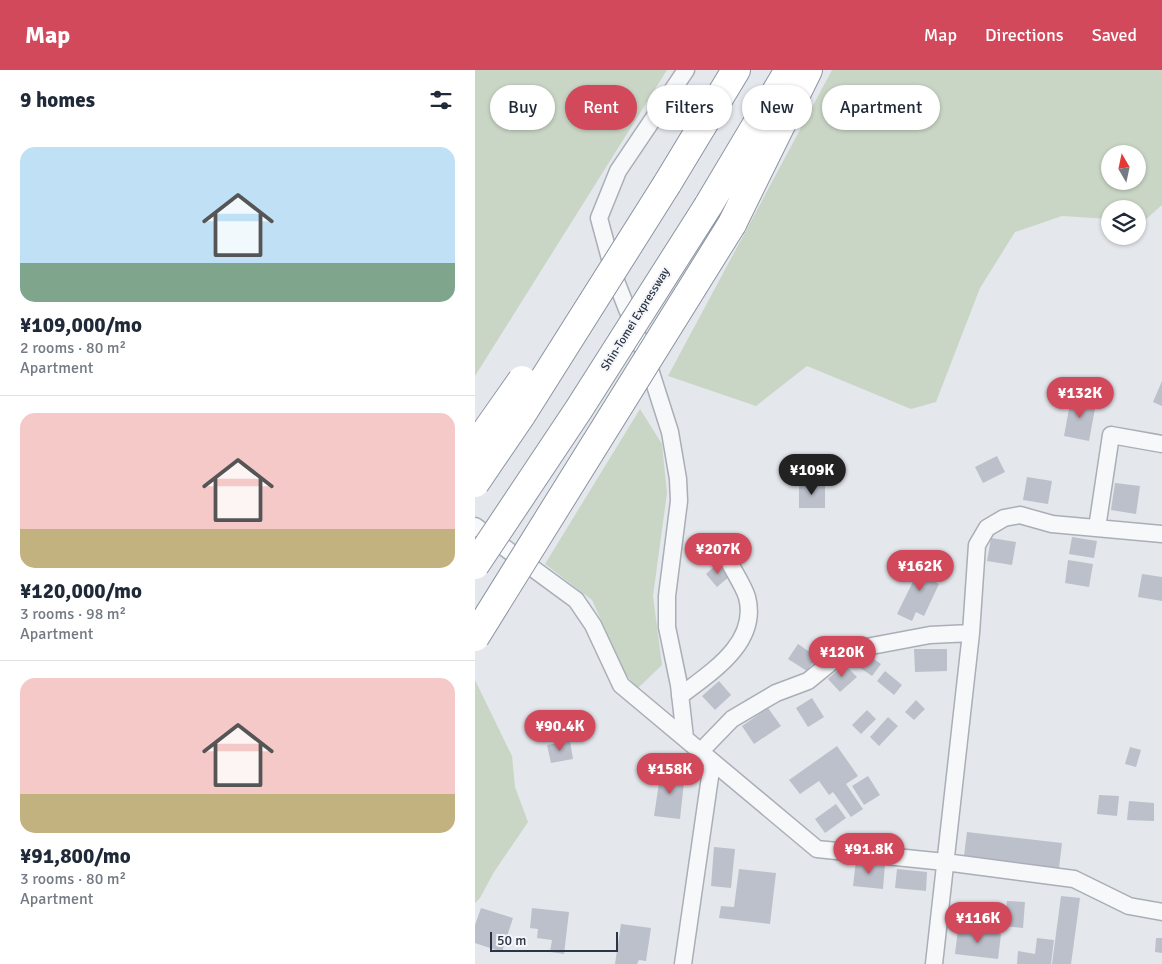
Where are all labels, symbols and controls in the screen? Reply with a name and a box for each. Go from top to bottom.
text: Map [25,20,70,50]
text: Map [924,24,957,46]
text: Directions [985,24,1064,46]
text: Saved [1092,24,1137,46]
chip: Buy [490,85,555,130]
chip: Rent [565,85,637,130]
chip: Filters [647,85,732,130]
chip: New [742,85,812,130]
chip: Apartment [822,85,940,130]
icon: filters [427,86,455,114]
text: 9 homes [20,87,95,113]
north arrow [1101,145,1146,190]
map controls [1101,145,1146,245]
icon: home [193,180,283,270]
button: layers [1101,200,1146,245]
street label: Shin-Tomei Expressway [598,265,673,374]
text: ¥109,000/mo [20,312,142,338]
text: 2 rooms · 80 m² [20,338,126,358]
text: Apartment [20,358,93,378]
pin: ¥132K [1045,376,1115,419]
text: ¥132K [1058,383,1102,403]
icon: home [193,445,283,535]
pin: ¥109K [777,454,847,496]
text: ¥109K [790,460,834,480]
pin: ¥207K [683,532,753,575]
text: ¥207K [696,539,740,559]
pin: ¥162K [885,550,955,592]
text: ¥162K [898,556,942,576]
text: ¥120,000/mo [20,578,142,604]
text: 3 rooms · 98 m² [20,604,126,624]
text: Apartment [20,624,93,644]
pin: ¥120K [807,636,877,678]
text: ¥120K [820,642,864,662]
icon: home [193,710,283,800]
pin: ¥90.4K [519,710,601,752]
text: ¥90.4K [535,716,585,736]
pin: ¥158K [635,752,705,795]
text: ¥158K [648,759,692,779]
pin: ¥91.8K [828,832,910,875]
text: ¥91.8K [844,839,894,859]
text: ¥91,800/mo [20,843,131,869]
text: 3 rooms · 80 m² [20,869,126,889]
text: Apartment [20,889,93,909]
pin: ¥116K [943,902,1013,944]
text: ¥116K [956,908,1000,928]
scale bar [490,929,617,952]
text: 50 m [497,932,526,949]

